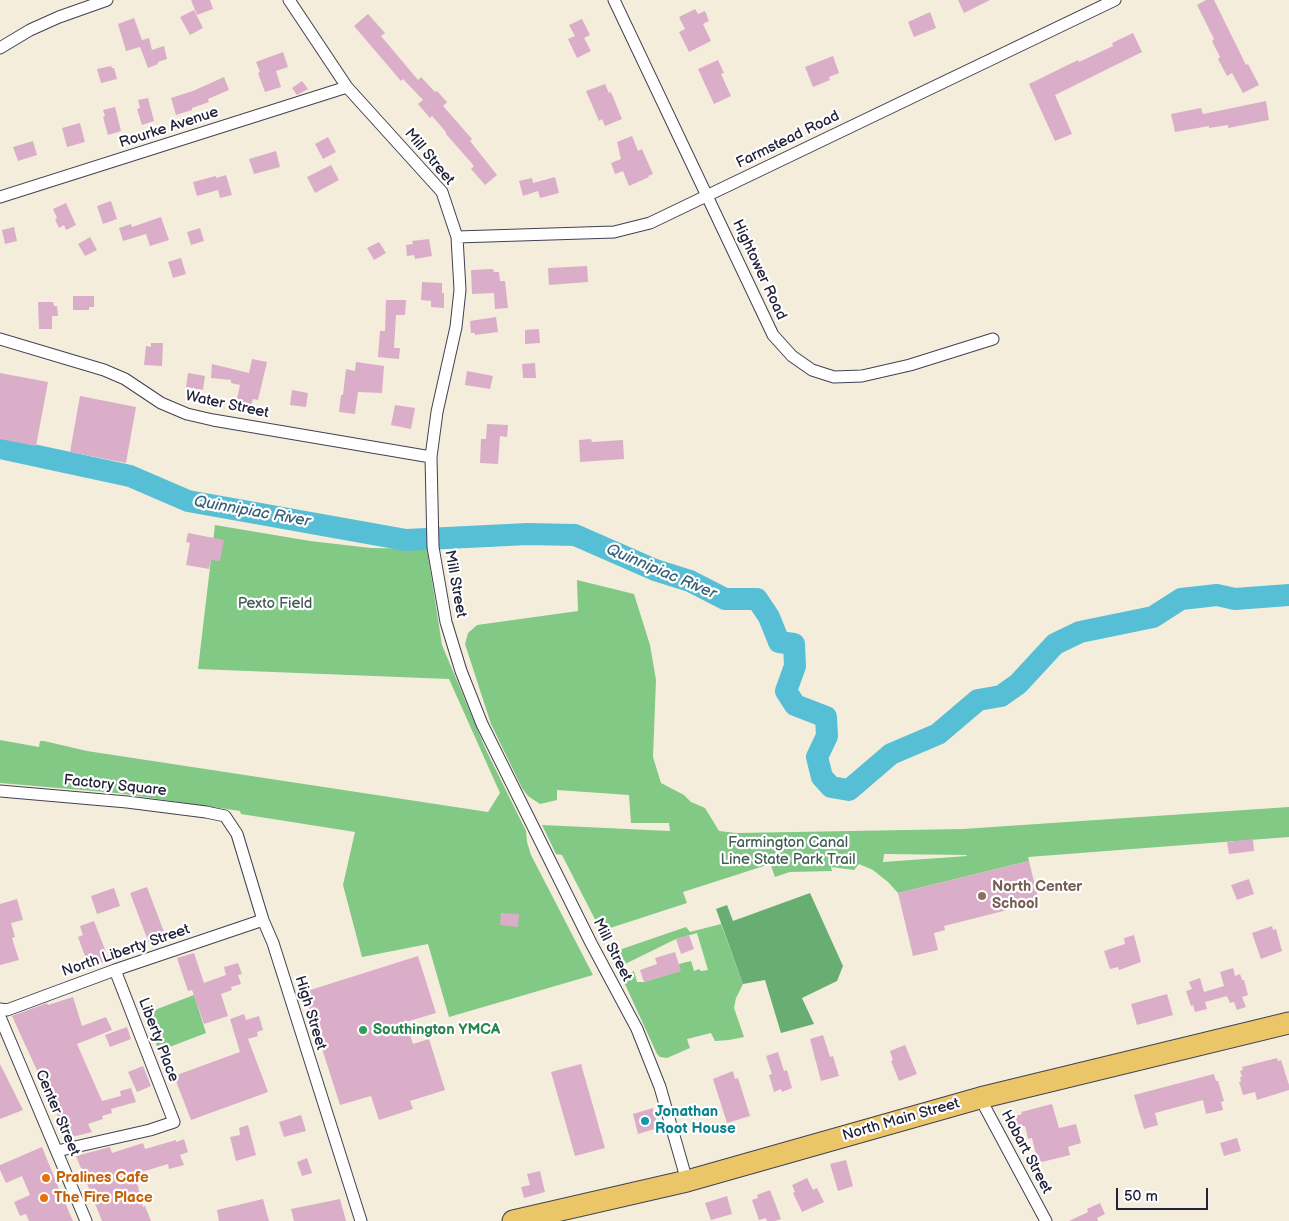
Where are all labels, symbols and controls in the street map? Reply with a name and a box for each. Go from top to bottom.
street label: Rourke Avenue [117,103,221,153]
street label: Farmstead Road [733,107,843,173]
street label: Mill Street [400,125,458,189]
street label: Hightower Road [728,217,790,323]
street label: Water Street [184,387,270,423]
water label: Quinnipiac River [192,492,312,532]
water label: Quinnipiac River [603,540,719,604]
street label: Mill Street [440,549,470,619]
park label: Pexto Field [238,595,312,613]
street label: Factory Square [63,772,167,800]
park label: Farmington Canal Line State Park Trail [720,834,856,869]
place label: North Center School [992,878,1082,913]
marker: North Center School [976,890,988,902]
street label: Mill Street [588,915,636,985]
street label: North Liberty Street [60,921,192,981]
street label: High Street [290,974,330,1052]
street label: Liberty Place [134,995,182,1085]
place label: Southington YMCA [373,1021,500,1039]
marker: Southington YMCA [357,1024,369,1036]
street label: Center Street [31,1067,83,1159]
street label: North Main Street [840,1095,962,1145]
place label: Jonathan Root House [655,1103,736,1138]
street label: Hobart Street [996,1107,1056,1197]
marker: Jonathan Root House [639,1115,651,1127]
place label: Pralines Cafe [56,1169,149,1187]
marker: Pralines Cafe [40,1172,52,1184]
scale bar [1119,1178,1212,1210]
text: 50 m [1124,1187,1158,1206]
place label: The Fire Place [54,1189,153,1207]
marker: The Fire Place [38,1192,50,1204]

